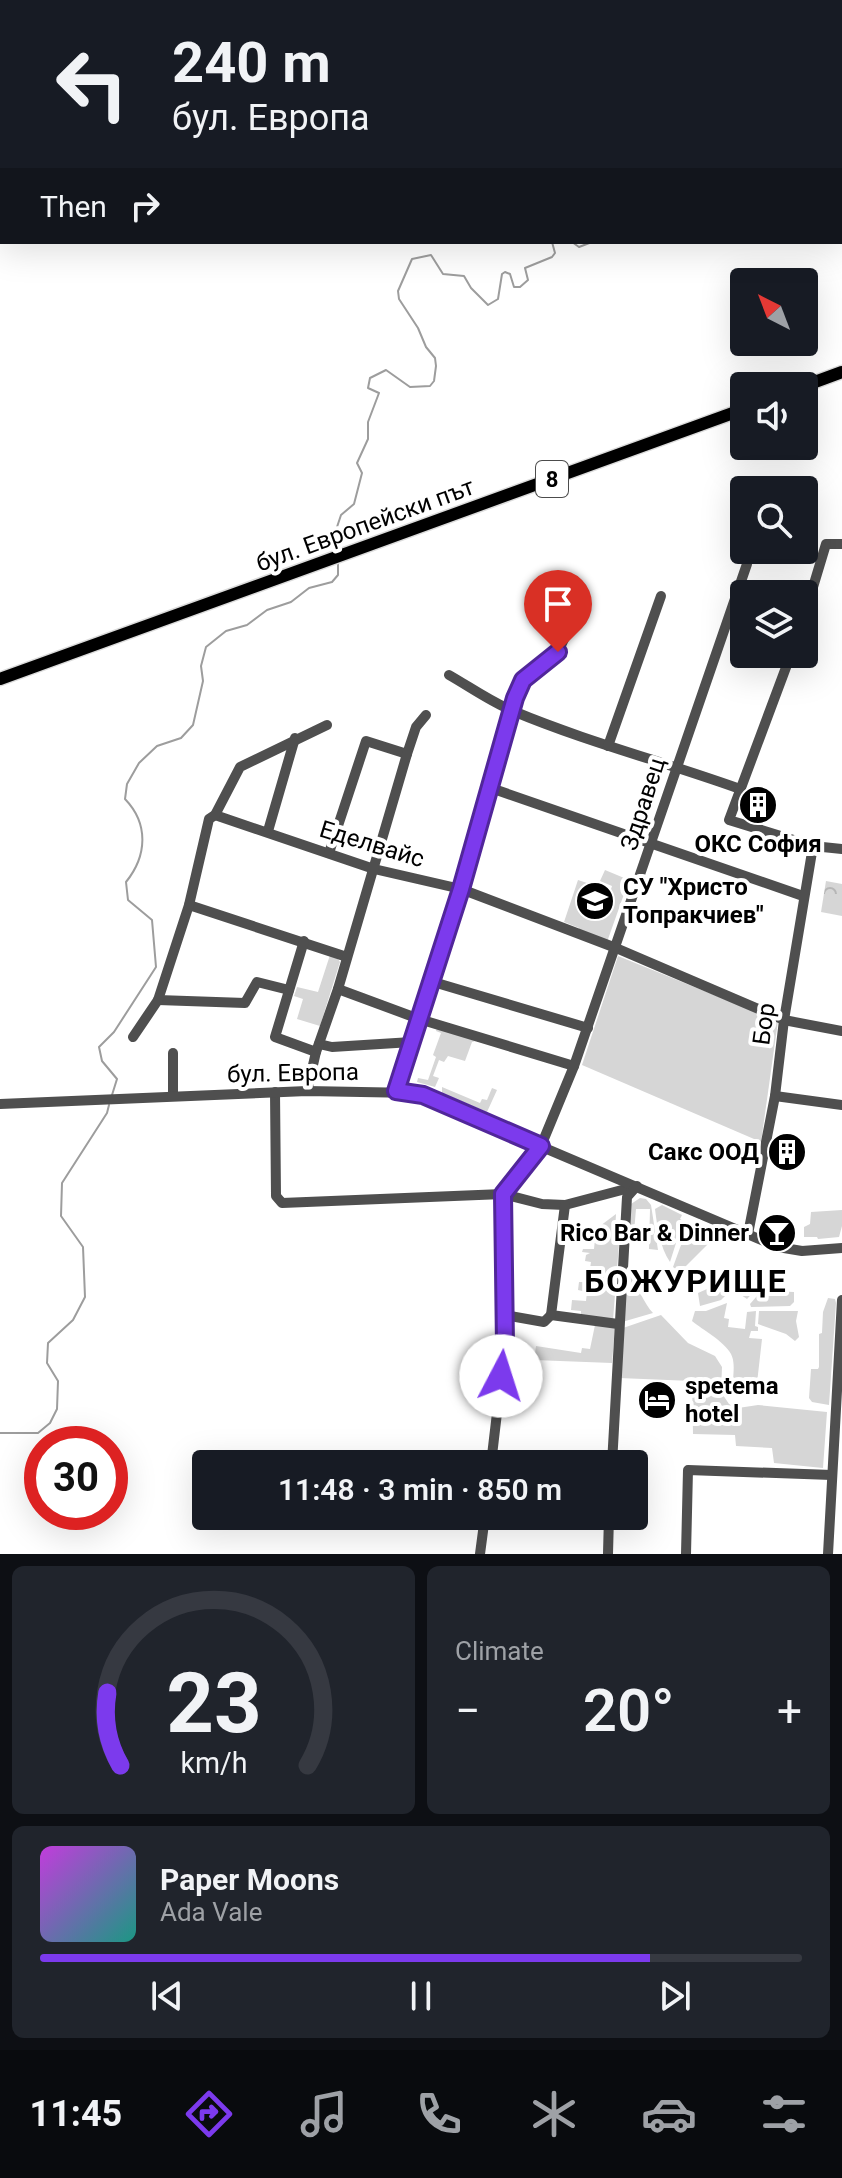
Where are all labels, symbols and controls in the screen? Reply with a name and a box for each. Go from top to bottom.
text: 240 m [172,30,331,96]
icon: left [40,32,144,136]
text: бул. Европа [172,97,370,139]
icon: right [123,184,167,228]
text: Then [40,189,107,224]
north arrow [730,268,818,356]
map controls [730,268,818,668]
button: sound [730,372,818,460]
road number: 8 [536,461,568,497]
street label: бул. Европейски път [252,472,478,578]
button: search [730,476,818,564]
pin [524,570,592,652]
button: layers [730,580,818,668]
icon: arrive [536,582,580,626]
street label: Здравец [615,754,671,854]
building icon: ОКС София [737,784,779,826]
street label: Еделвайс [316,815,428,873]
place label: ОКС София [694,830,822,858]
place label: СУ "Христо Топракчиев" [623,873,764,929]
school or university icon: СУ "Христо Топракчиев" [574,880,616,922]
street label: Бор [747,1001,781,1047]
street label: бул. Европа [227,1058,359,1088]
building icon: Сакс ООД [766,1131,808,1173]
place label: Сакс ООД [648,1138,759,1166]
bar icon: Rico Bar & Dinner [756,1212,798,1254]
place label: Rico Bar & Dinner [560,1219,749,1247]
district label: БОЖУРИЩЕ [584,1262,788,1300]
position arrow [459,1334,543,1418]
place label: spetema hotel [685,1372,779,1428]
hotel icon: spetema hotel [636,1379,678,1421]
speed limit sign: 30 [24,1426,128,1530]
text: 11:48 · 3 min · 850 m [278,1472,562,1507]
text: Climate [455,1636,544,1666]
text: 23 [166,1655,261,1752]
text: 20° [583,1675,674,1746]
text: − [455,1685,480,1737]
text: + [777,1685,802,1737]
text: km/h [180,1746,247,1780]
text: Paper Moons [160,1862,339,1897]
text: Ada Vale [160,1897,262,1927]
icon: previous [145,1974,189,2018]
icon: pause [399,1974,443,2018]
icon: next [653,1974,697,2018]
icon: directions [181,2086,237,2142]
icon: music [296,2086,352,2142]
icon: phone [411,2086,467,2142]
icon: climate [526,2086,582,2142]
icon: car [641,2086,697,2142]
icon: filters [756,2086,812,2142]
text: 11:45 [30,2093,122,2135]

